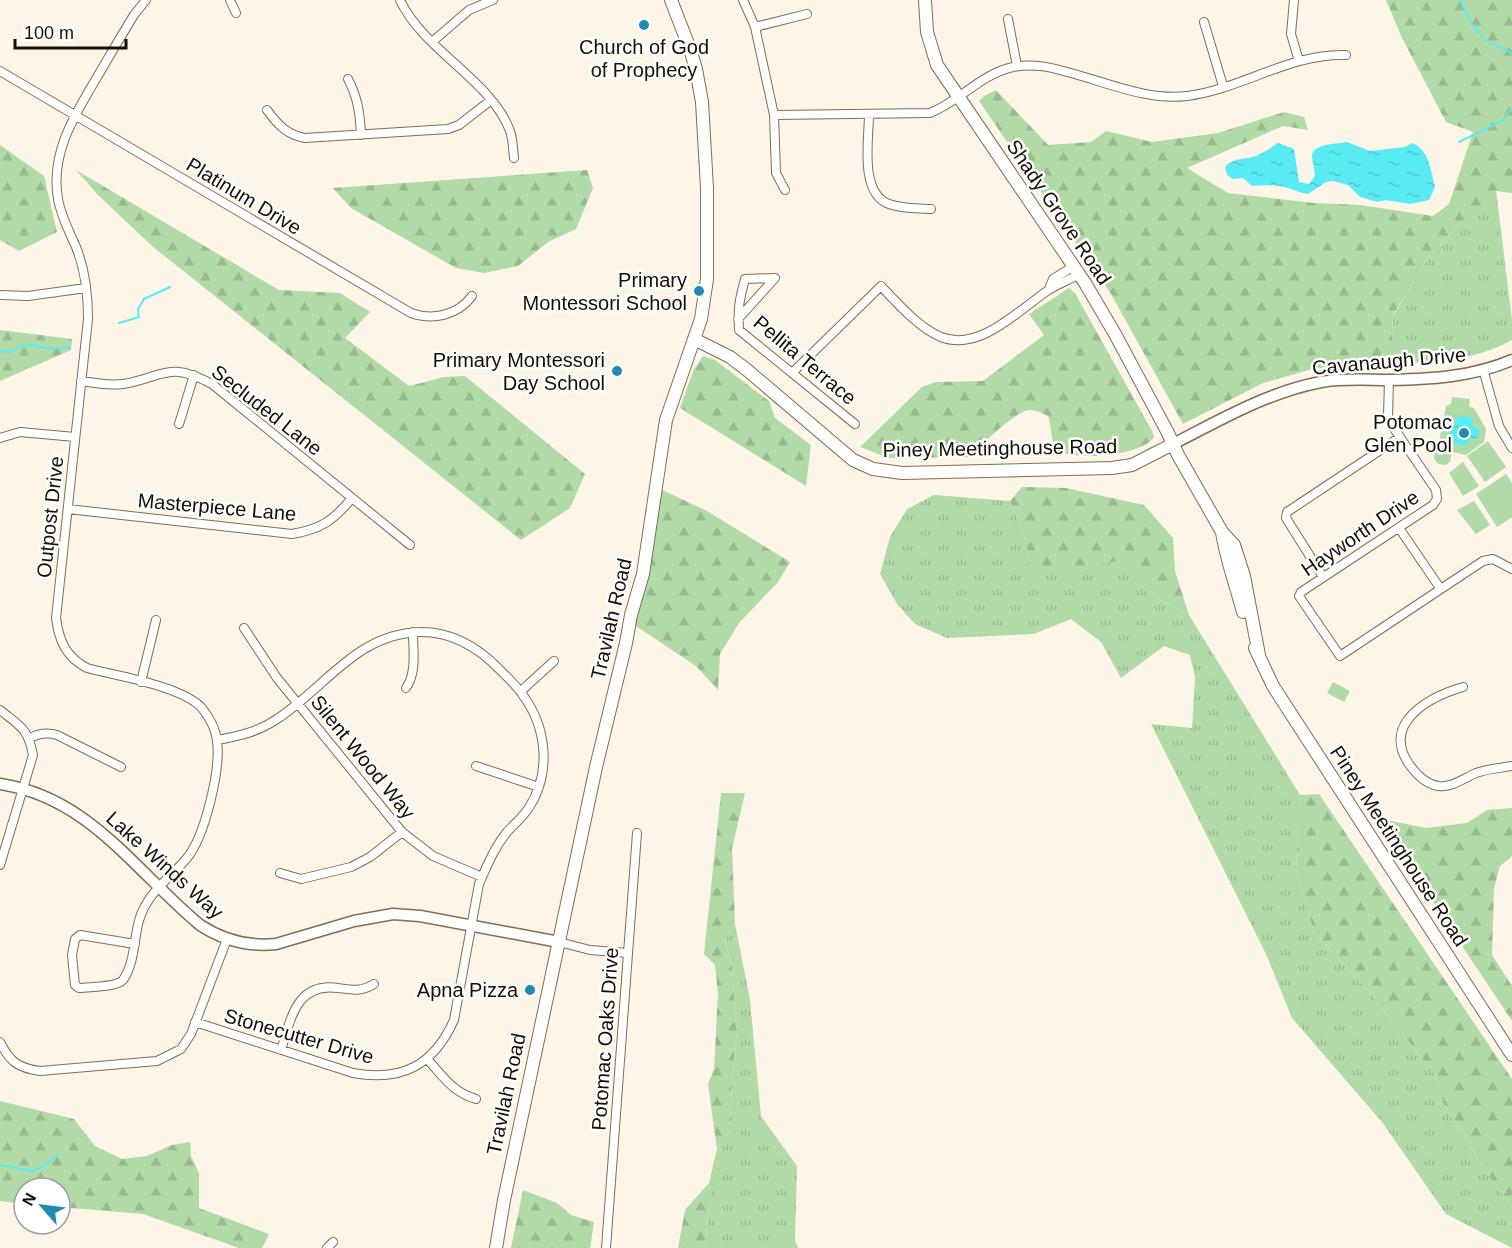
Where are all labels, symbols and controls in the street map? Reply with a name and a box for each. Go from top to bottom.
scale bar [15,12,126,50]
marker: Church of God of Prophecy [637,18,651,32]
text: 100 m [24,23,74,43]
place label: Church of God of Prophecy [579,36,709,81]
street label: Shady Grove Road [1002,135,1116,289]
street label: Platinum Drive [183,153,305,239]
place label: Primary Montessori School [522,269,687,314]
marker: Primary Montessori School [692,284,706,298]
street label: Pellita Terrace [750,311,860,409]
street label: Cavanaugh Drive [1311,343,1467,379]
place label: Primary Montessori Day School [433,349,605,394]
street label: Secluded Lane [208,360,326,460]
marker: Primary Montessori Day School [610,364,624,378]
place label: Potomac Glen Pool [1364,411,1452,456]
marker: Potomac Glen Pool [1457,426,1471,440]
street label: Piney Meetinghouse Road [883,435,1117,461]
street label: Outpost Drive [33,455,67,579]
street label: Hayworth Drive [1297,486,1423,580]
street label: Masterpiece Lane [137,489,297,525]
street label: Travilah Road [586,556,636,682]
street label: Silent Wood Way [307,691,419,823]
street label: Piney Meetinghouse Road [1326,742,1472,950]
street label: Lake Winds Way [102,807,228,923]
street label: Potomac Oaks Drive [588,947,622,1131]
place label: Apna Pizza [417,979,519,1001]
marker: Apna Pizza [523,983,537,997]
street label: Stonecutter Drive [222,1004,376,1068]
street label: Travilah Road [482,1031,530,1157]
north arrow [12,1176,72,1236]
text: N [19,1190,39,1208]

